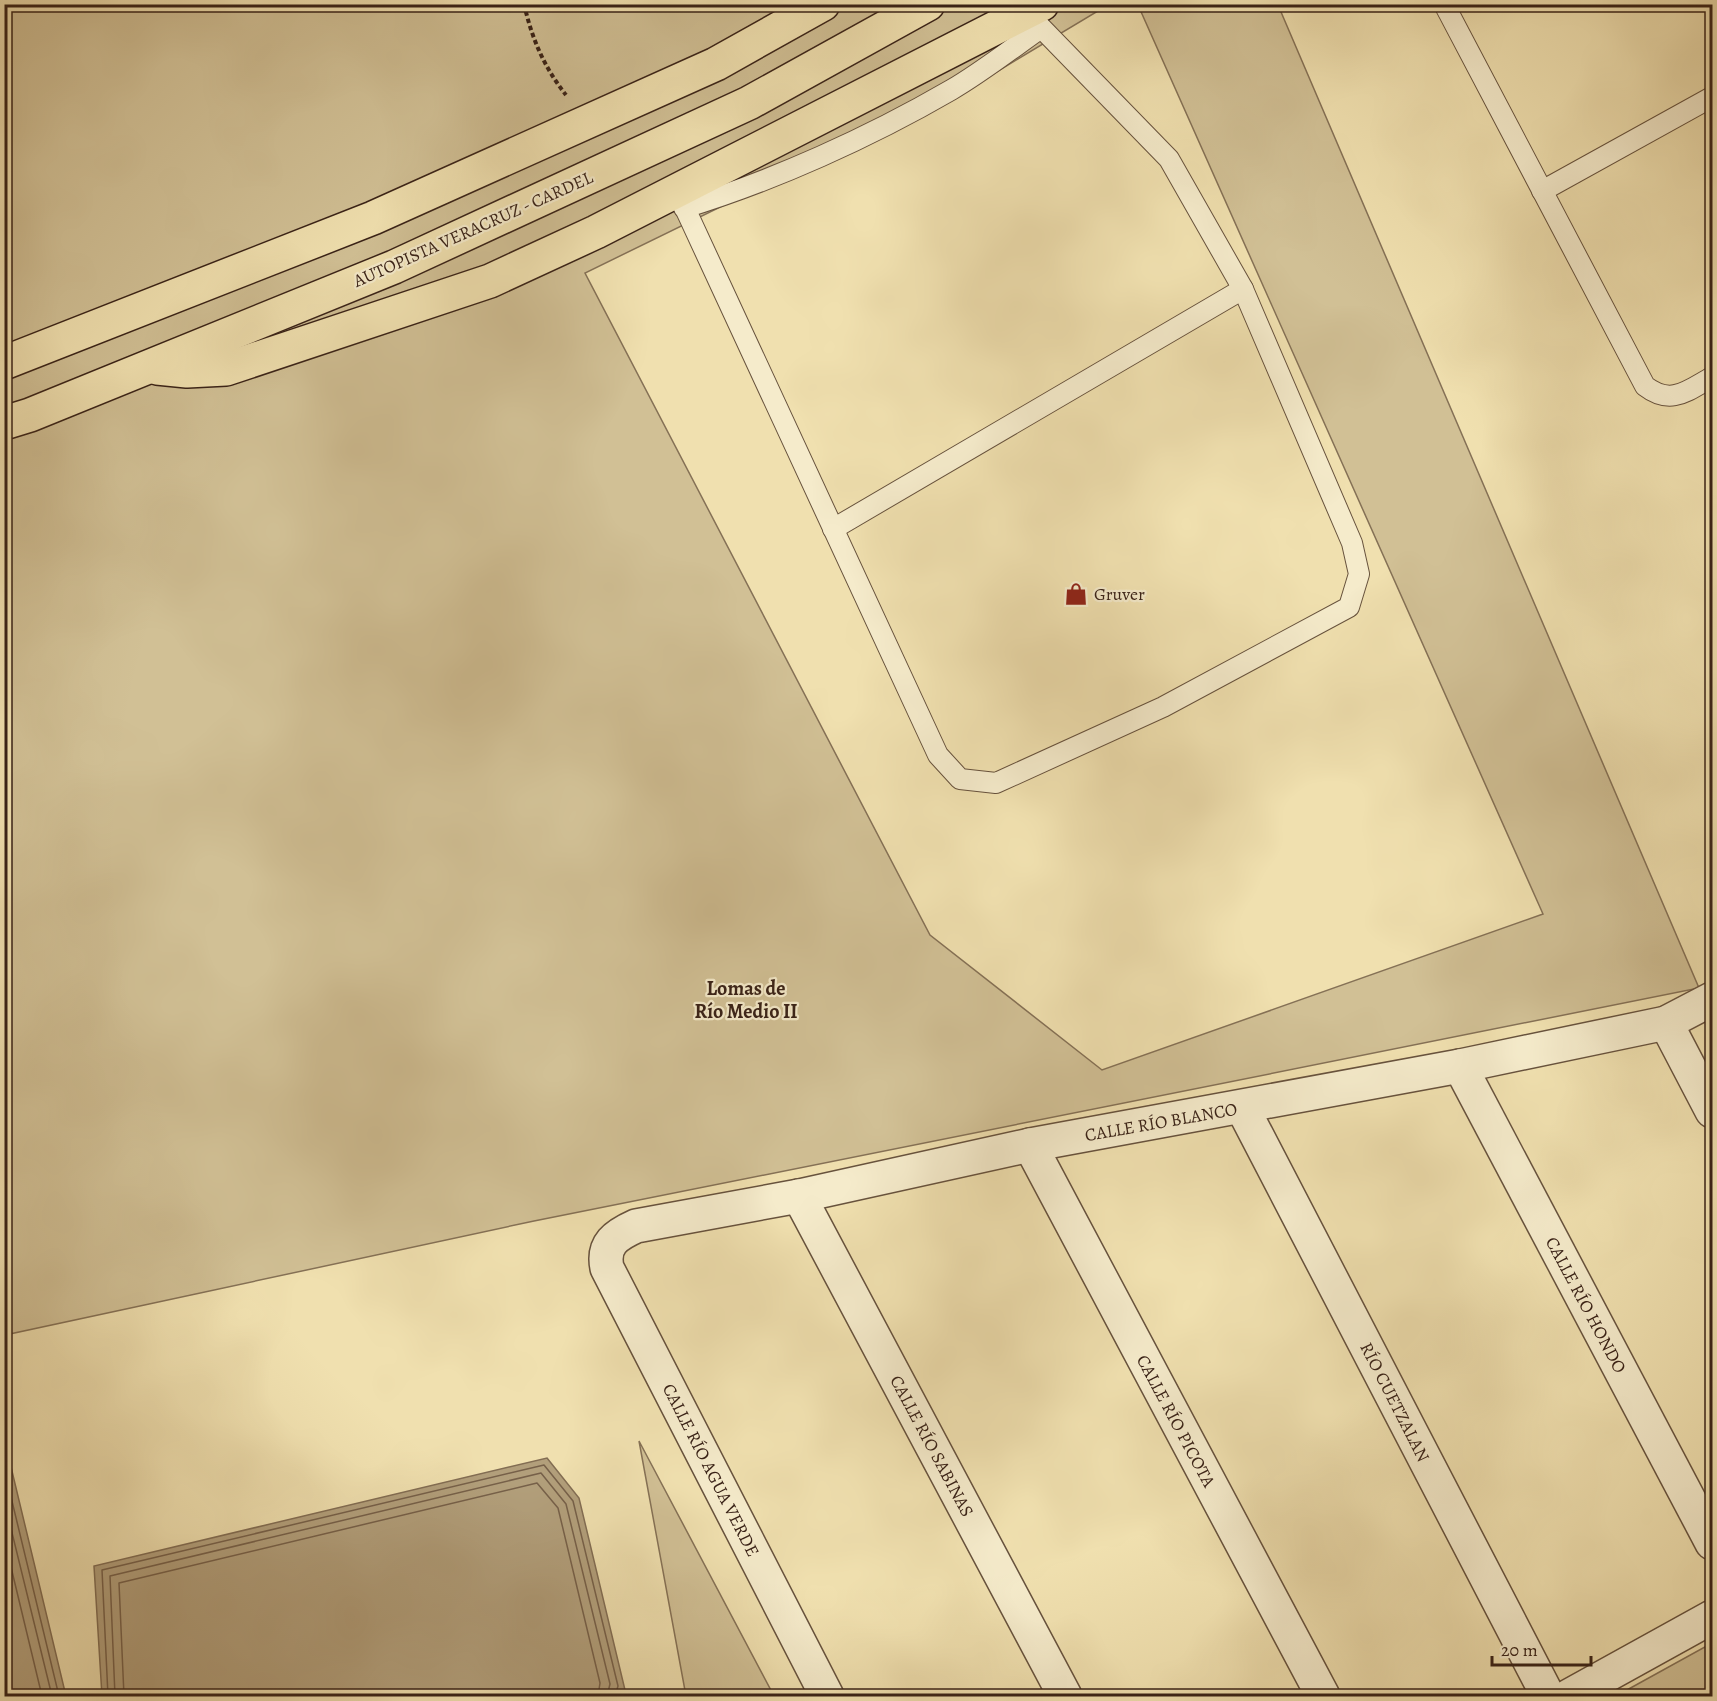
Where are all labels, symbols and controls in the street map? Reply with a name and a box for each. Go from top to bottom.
street label: AUTOPISTA VERACRUZ - CARDEL [349,165,597,293]
shop icon: Gruver [1063,581,1089,607]
place label: Gruver [1094,582,1145,606]
district label: Lomas de Río Medio II [694,975,798,1025]
street label: CALLE RÍO BLANCO [1083,1097,1239,1147]
street label: CALLE RÍO HONDO [1540,1233,1632,1377]
street label: RÍO CUETZALAN [1355,1338,1436,1466]
street label: CALLE RÍO PICOTA [1131,1351,1221,1492]
street label: CALLE RÍO SABINAS [885,1371,979,1521]
street label: CALLE RÍO AGUA VERDE [657,1379,765,1561]
scale bar [1492,1629,1591,1667]
text: 20 m [1501,1638,1538,1662]

